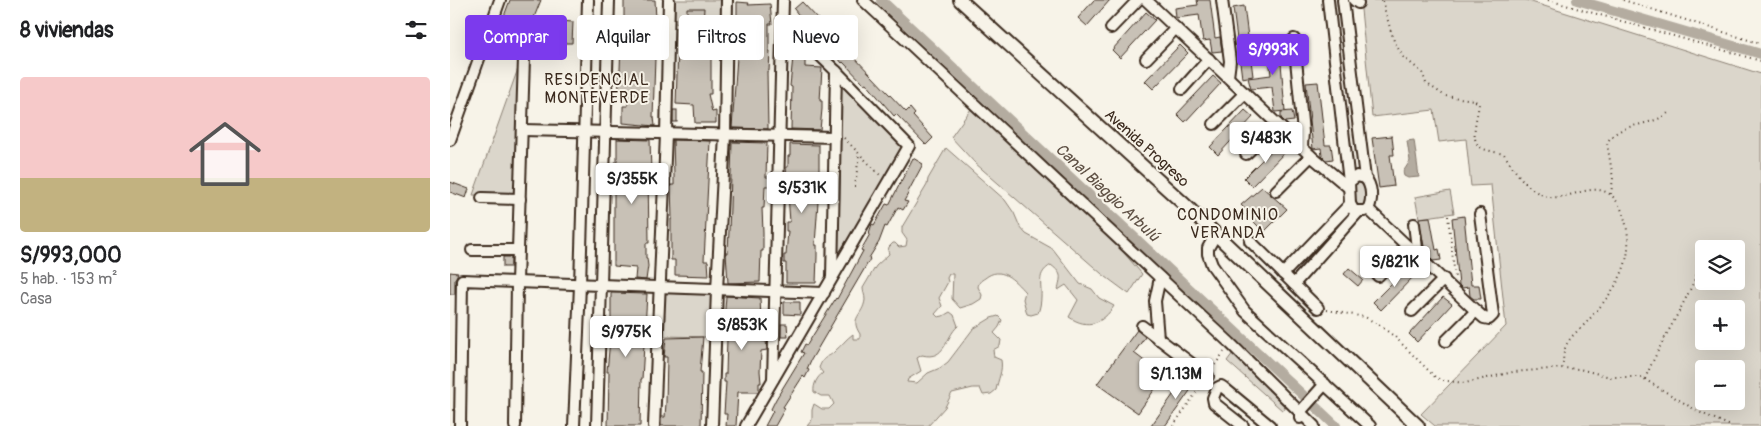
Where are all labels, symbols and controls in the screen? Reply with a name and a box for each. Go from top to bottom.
chip: Comprar [465,15,567,60]
chip: Alquilar [577,15,669,60]
chip: Filtros [679,15,764,60]
chip: Nuevo [774,15,858,60]
icon: filters [402,16,430,44]
text: 8 viviendas [20,17,113,44]
pin: S/993K [1232,34,1314,76]
text: S/993K [1248,40,1298,60]
district label: RESIDENCIAL MONTEVERDE [544,70,650,108]
street label: Avenida Progreso [1100,105,1193,191]
icon: home [180,109,270,199]
pin: S/483K [1225,121,1307,164]
text: S/483K [1241,128,1292,148]
water label: Canal Biaggio Arbulú [1051,139,1164,247]
pin: S/355K [591,162,673,205]
text: S/355K [607,169,658,189]
pin: S/531K [761,172,843,214]
text: S/531K [778,178,826,198]
district label: CONDOMINIO VERANDA [1177,205,1279,243]
map controls [1695,240,1745,410]
button: layers [1695,240,1745,290]
text: S/993,000 [20,242,122,269]
pin: S/821K [1354,246,1436,288]
text: S/821K [1371,252,1419,272]
text: 5 hab. · 153 m² [20,269,118,289]
text: Casa [20,289,52,309]
button: + [1695,300,1745,350]
pin: S/853K [701,308,783,351]
text: S/853K [717,315,767,335]
pin: S/975K [585,316,667,358]
text: S/975K [601,322,651,342]
pin: S/1.13M [1130,358,1222,400]
button: − [1695,360,1745,410]
text: S/1.13M [1150,364,1202,384]

